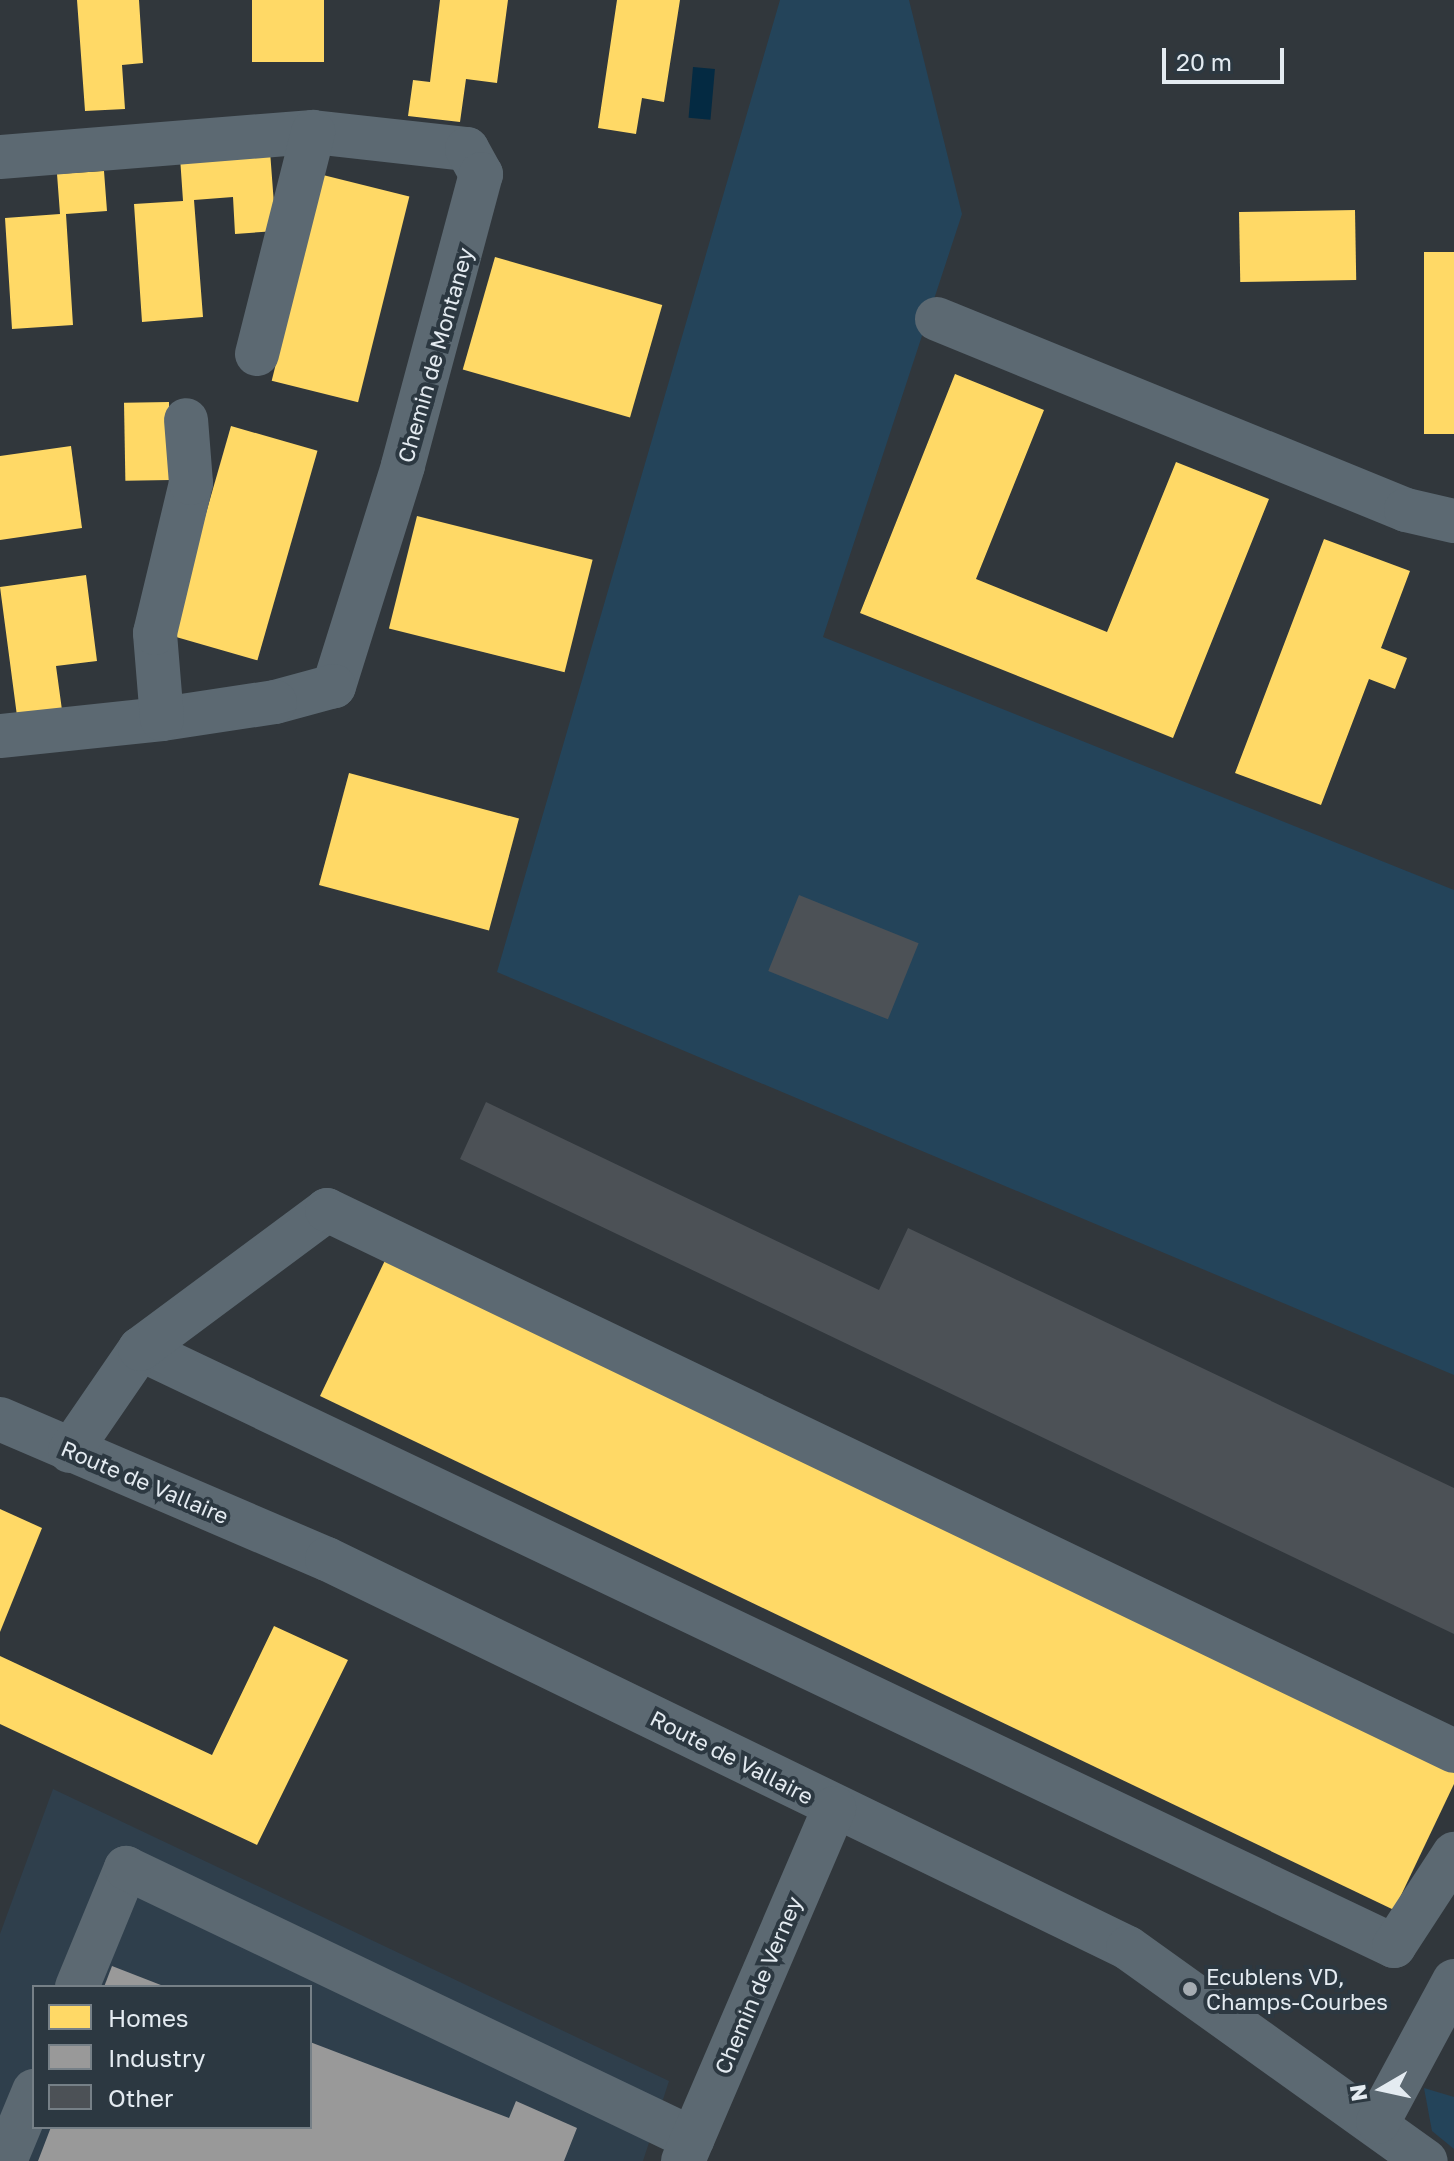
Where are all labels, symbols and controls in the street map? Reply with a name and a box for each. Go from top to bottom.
scale bar [1166,32,1288,82]
text: 20 m [1176,47,1232,76]
street label: Chemin de Montaney [392,245,478,465]
street label: Route de Vallaire [57,1435,233,1529]
street label: Route de Vallaire [646,1704,818,1810]
street label: Chemin de Verney [709,1892,807,2078]
place label: Ecublens VD, Champs-Courbes [1206,1963,1388,2014]
marker: Ecublens VD, Champs-Courbes [1181,1980,1199,1998]
legend [32,1985,312,2129]
text: Homes [108,2003,189,2032]
text: Industry [108,2043,205,2072]
north arrow [1342,2049,1422,2129]
text: N [1343,2082,1372,2103]
text: Other [108,2083,173,2112]

